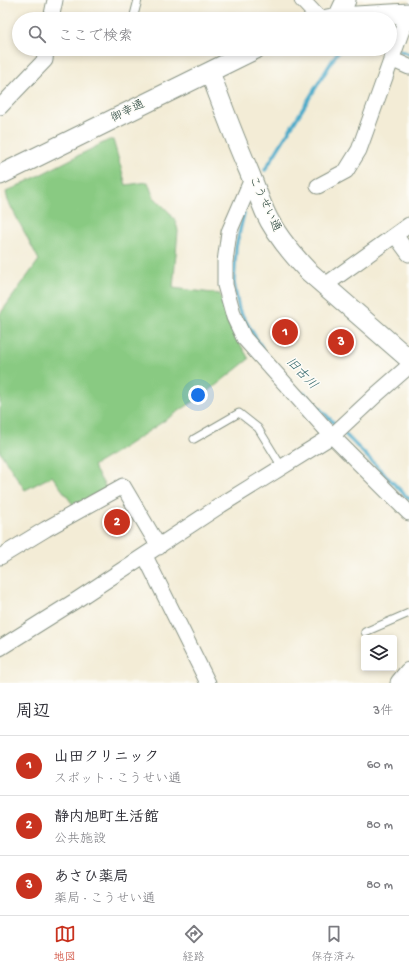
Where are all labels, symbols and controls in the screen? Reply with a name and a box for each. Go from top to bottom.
search box [12,12,397,56]
icon: search [26,23,48,45]
text: ここで検索 [58,28,133,46]
street label: 御幸通 [108,97,147,126]
street label: こうせい通 [245,173,284,234]
pin: 1 [272,317,298,347]
pin: 3 [328,327,354,357]
water label: 旧古川 [282,354,321,393]
your location [188,385,208,405]
pin: 2 [104,507,130,537]
map controls [361,635,397,671]
button: layers [361,635,397,671]
text: 周辺 [16,703,50,723]
text: 3件 [373,704,393,719]
text: 山田クリニック [54,749,159,767]
text: 1 [26,758,32,773]
text: 60 m [367,758,393,773]
text: スポット · こうせい通 [54,772,181,787]
text: 静内旭町生活館 [54,809,159,827]
text: 2 [26,818,32,833]
text: 80 m [366,818,393,833]
text: 公共施設 [54,832,106,847]
text: あさひ薬局 [54,869,129,887]
text: 3 [26,878,32,893]
text: 80 m [366,878,393,893]
text: 薬局 · こうせい通 [54,892,155,907]
tab: 地図 [54,923,76,964]
tab: 経路 [183,923,205,964]
tab: 保存済み [312,923,356,964]

